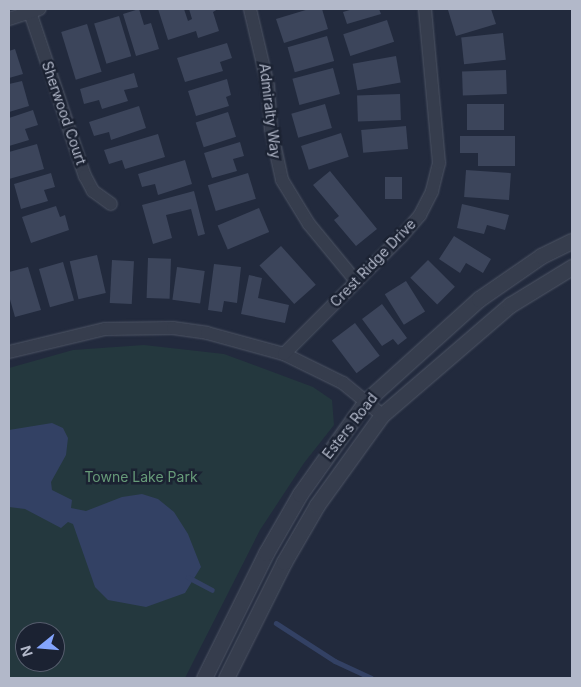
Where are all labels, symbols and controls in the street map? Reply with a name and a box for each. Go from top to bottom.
street label: Sherwood Court [38,59,90,167]
street label: Admiralty Way [256,62,284,160]
street label: Crest Ridge Drive [327,216,419,310]
street label: Esters Road [319,390,381,462]
park label: Towne Lake Park [84,469,198,485]
north arrow [15,622,65,672]
text: N [16,644,36,659]

